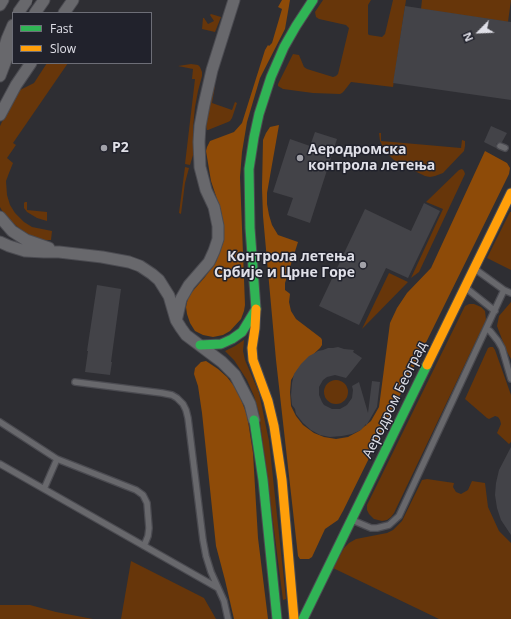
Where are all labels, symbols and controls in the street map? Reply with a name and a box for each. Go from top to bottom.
legend [12,12,152,64]
north arrow [459,12,499,52]
text: Fast [50,20,73,37]
text: N [459,30,476,44]
text: Slow [50,40,76,57]
place label: P2 [112,140,129,156]
place label: Аеродромска контрола летења [308,142,435,174]
marker: P2 [99,143,109,153]
marker: Аеродромска контрола летења [295,153,305,163]
place label: Контрола летења Србије и Црне Горе [214,249,355,282]
marker: Контрола летења Србије и Црне Горе [358,260,368,270]
street label: Аеродром Београд [359,339,431,461]

